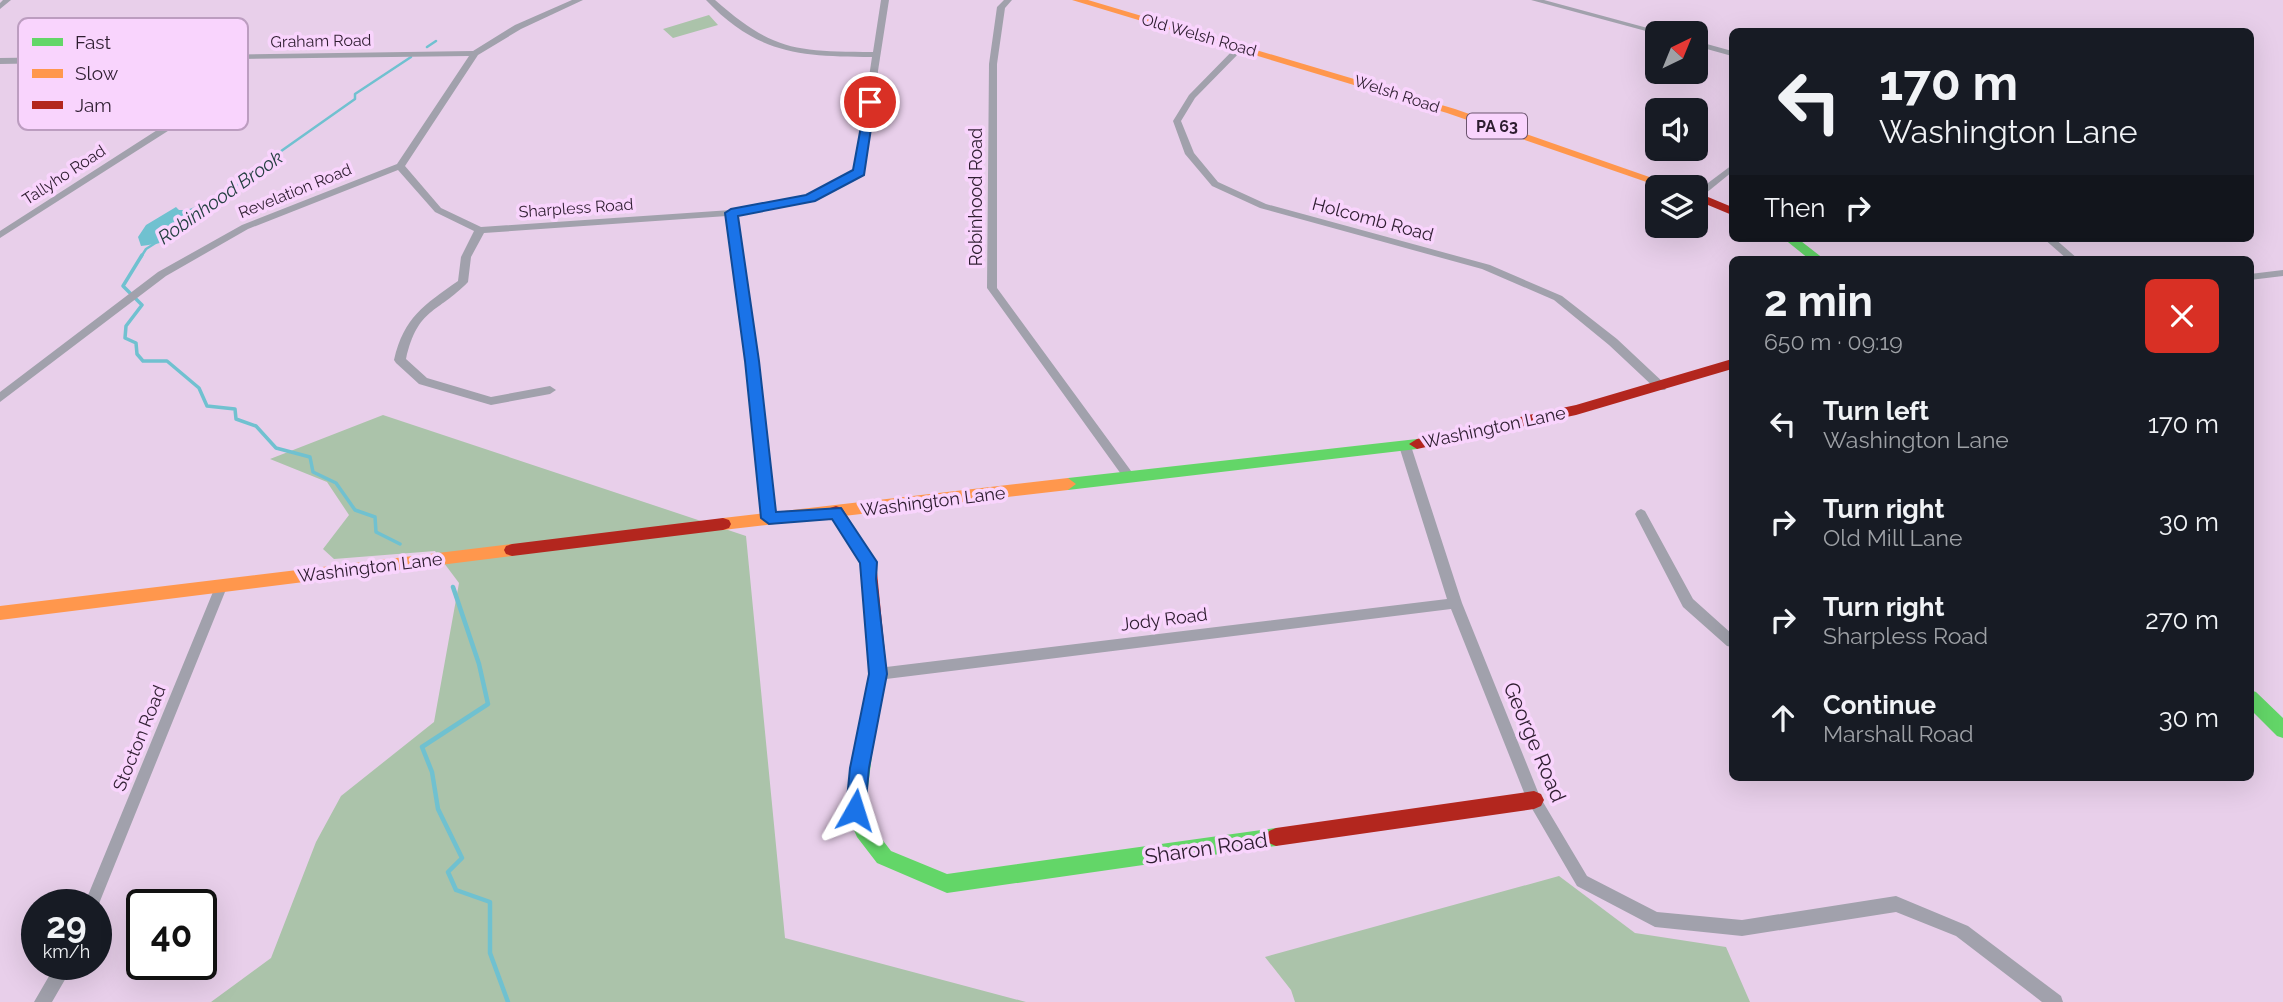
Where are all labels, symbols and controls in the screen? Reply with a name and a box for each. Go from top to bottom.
street label: Old Welsh Road [1139,9,1259,61]
legend [18,18,248,130]
north arrow [1645,21,1708,84]
map controls [1645,21,1708,238]
text: Fast [75,31,111,53]
street label: Graham Road [270,31,372,51]
text: 170 m [1879,54,2018,111]
icon: left [1764,56,1855,147]
text: Slow [75,62,119,84]
street label: Welsh Road [1352,71,1442,117]
pin [840,72,900,132]
icon: arrive [851,83,889,121]
text: Jam [75,94,112,116]
button: sound [1645,98,1708,161]
text: Washington Lane [1879,113,2138,150]
road number: PA 63 [1467,114,1527,138]
street label: Robinhood Road [965,128,986,266]
street label: Tallyho Road [19,141,109,209]
water label: Robinhood Brook [153,146,287,248]
street label: Revelation Road [236,160,354,222]
button: layers [1645,175,1708,238]
icon: right [1839,189,1877,227]
street label: Holcomb Road [1310,193,1436,245]
text: Then [1764,193,1825,223]
street label: Sharpless Road [518,195,634,221]
text: 2 min [1764,277,1873,326]
button: close [2145,279,2219,353]
text: 650 m · 09:19 [1764,328,1903,355]
text: Turn left [1823,396,1929,426]
street label: Washington Lane [1421,402,1568,452]
icon: left [1764,405,1802,443]
text: 170 m [2148,409,2219,439]
text: Washington Lane [1823,426,2009,453]
street label: Washington Lane [860,482,1007,520]
text: Turn right [1823,494,1944,524]
icon: right [1764,503,1802,541]
text: 30 m [2159,507,2219,537]
text: Old Mill Lane [1823,524,1962,551]
street label: Washington Lane [297,548,444,586]
text: Turn right [1823,592,1944,622]
icon: right [1764,601,1802,639]
street label: Jody Road [1119,603,1209,635]
text: 270 m [2145,605,2219,635]
text: Sharpless Road [1823,622,1988,649]
street label: George Road [1498,678,1572,806]
street label: Stocton Road [108,682,170,794]
text: Continue [1823,690,1936,720]
icon: ahead [1764,699,1802,737]
text: 30 m [2159,703,2219,733]
text: Marshall Road [1823,720,1974,747]
position arrow [818,773,892,847]
street label: Sharon Road [1143,827,1269,869]
speed limit sign: 40 [126,889,217,980]
text: 29 [46,905,87,946]
text: km/h [43,941,90,962]

